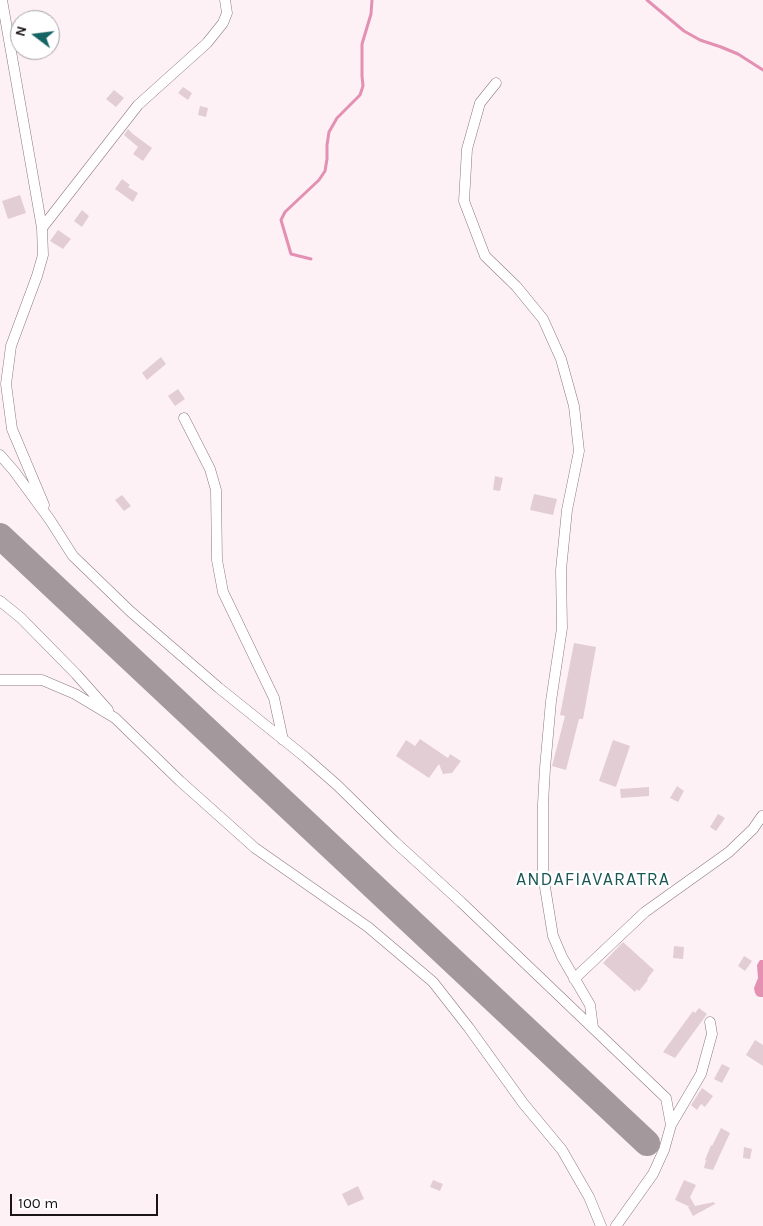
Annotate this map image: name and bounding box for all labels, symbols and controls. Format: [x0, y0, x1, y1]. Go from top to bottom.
north arrow [10, 10, 60, 60]
text: N [11, 24, 31, 38]
district label: ANDAFIAVARATRA [514, 869, 672, 891]
scale bar [12, 1184, 160, 1216]
text: 100 m [18, 1194, 58, 1212]

